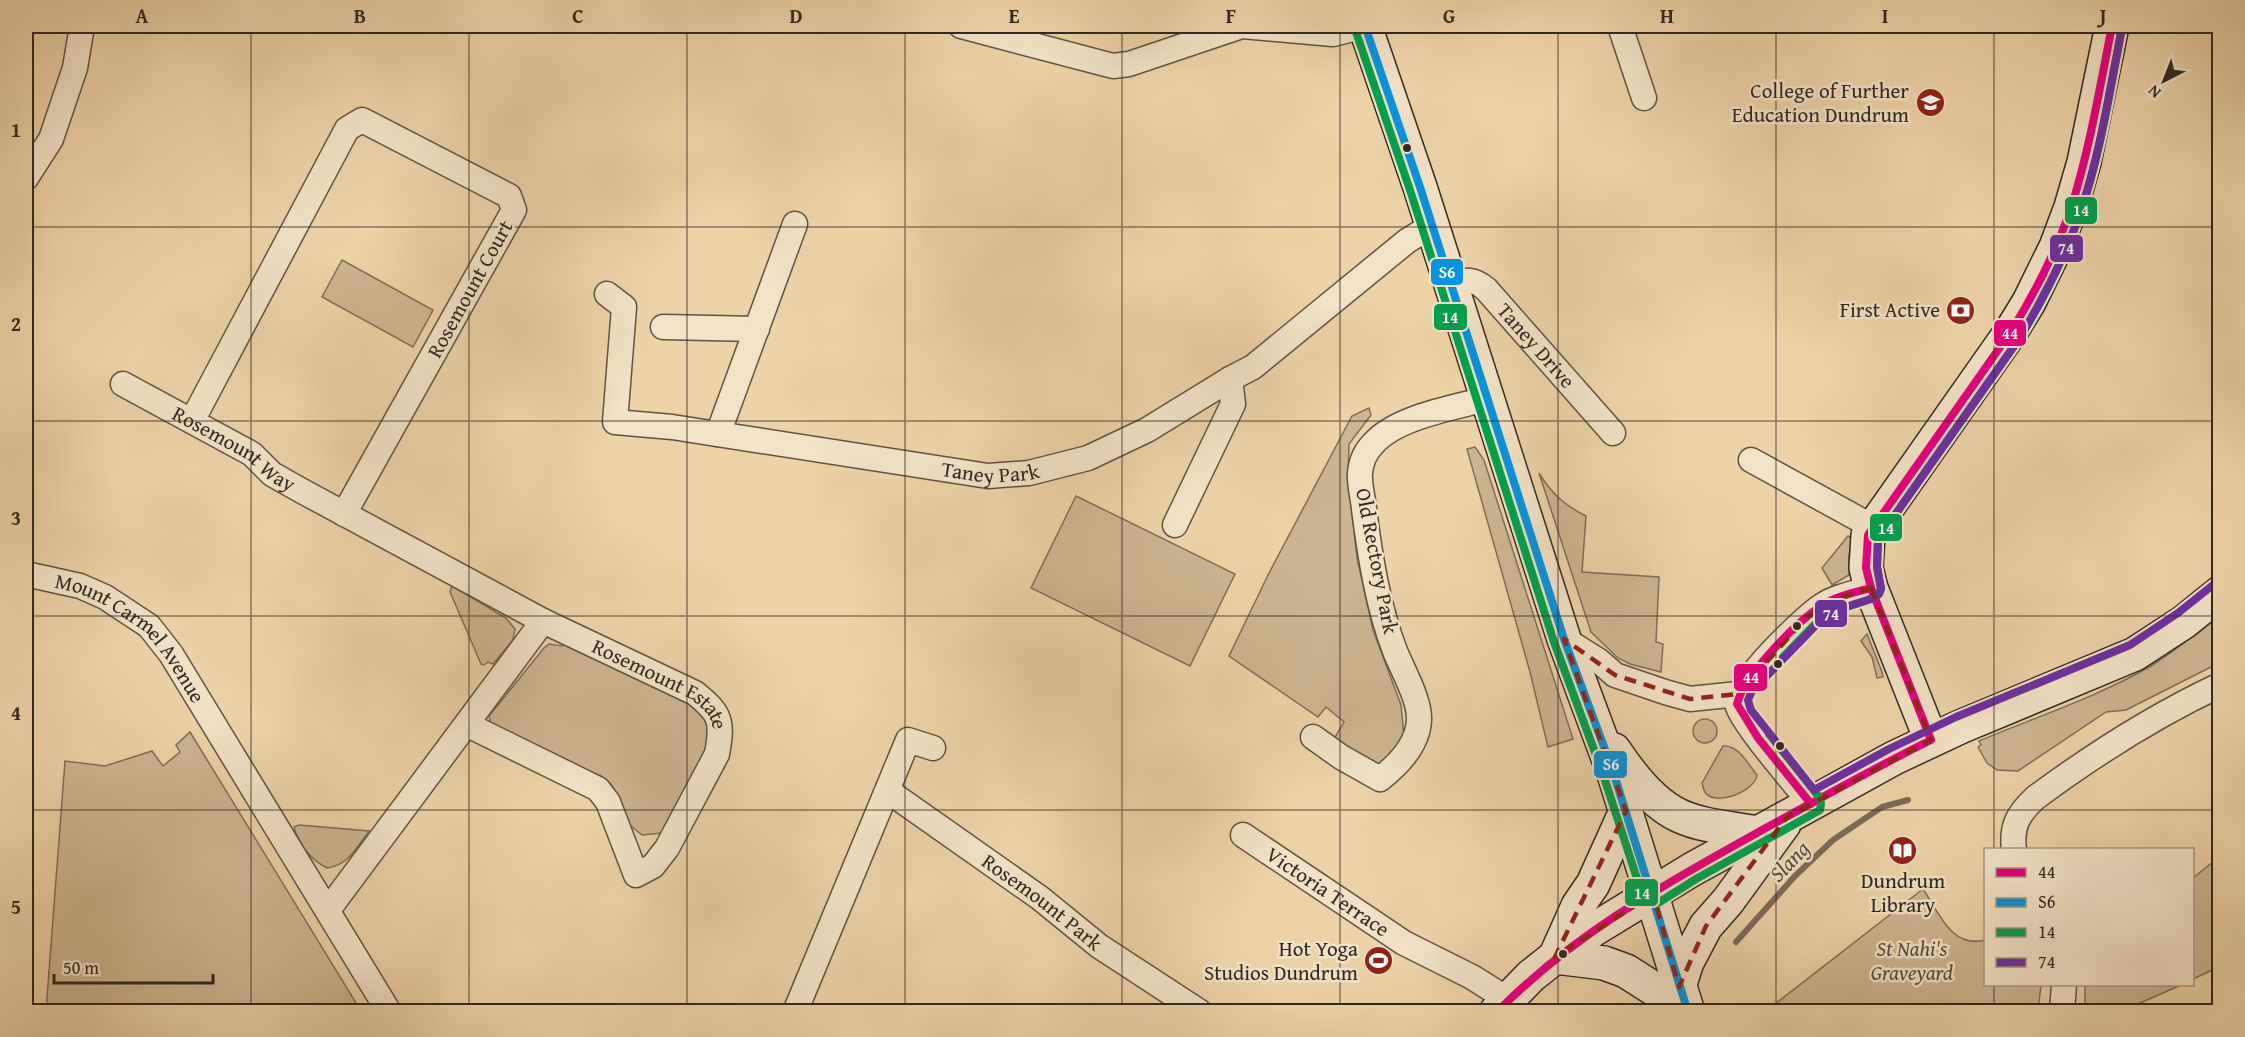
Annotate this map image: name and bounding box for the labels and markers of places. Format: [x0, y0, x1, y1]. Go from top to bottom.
place label: College of Further Education Dundrum [1732, 75, 1909, 130]
school or university icon: College of Further Education Dundrum [1914, 87, 1946, 119]
unlabelled marker [1401, 142, 1413, 154]
place label: First Active [1840, 294, 1940, 325]
bank icon: First Active [1945, 294, 1977, 326]
unlabelled marker [1791, 620, 1803, 632]
unlabelled marker [1772, 658, 1784, 670]
unlabelled marker [1774, 740, 1786, 752]
library icon: Dundrum Library [1887, 834, 1919, 866]
place label: Dundrum Library [1861, 865, 1945, 920]
place label: Hot Yoga Studios Dundrum [1204, 933, 1358, 988]
sports icon: Hot Yoga Studios Dundrum [1363, 945, 1395, 977]
unlabelled marker [1557, 948, 1569, 960]

